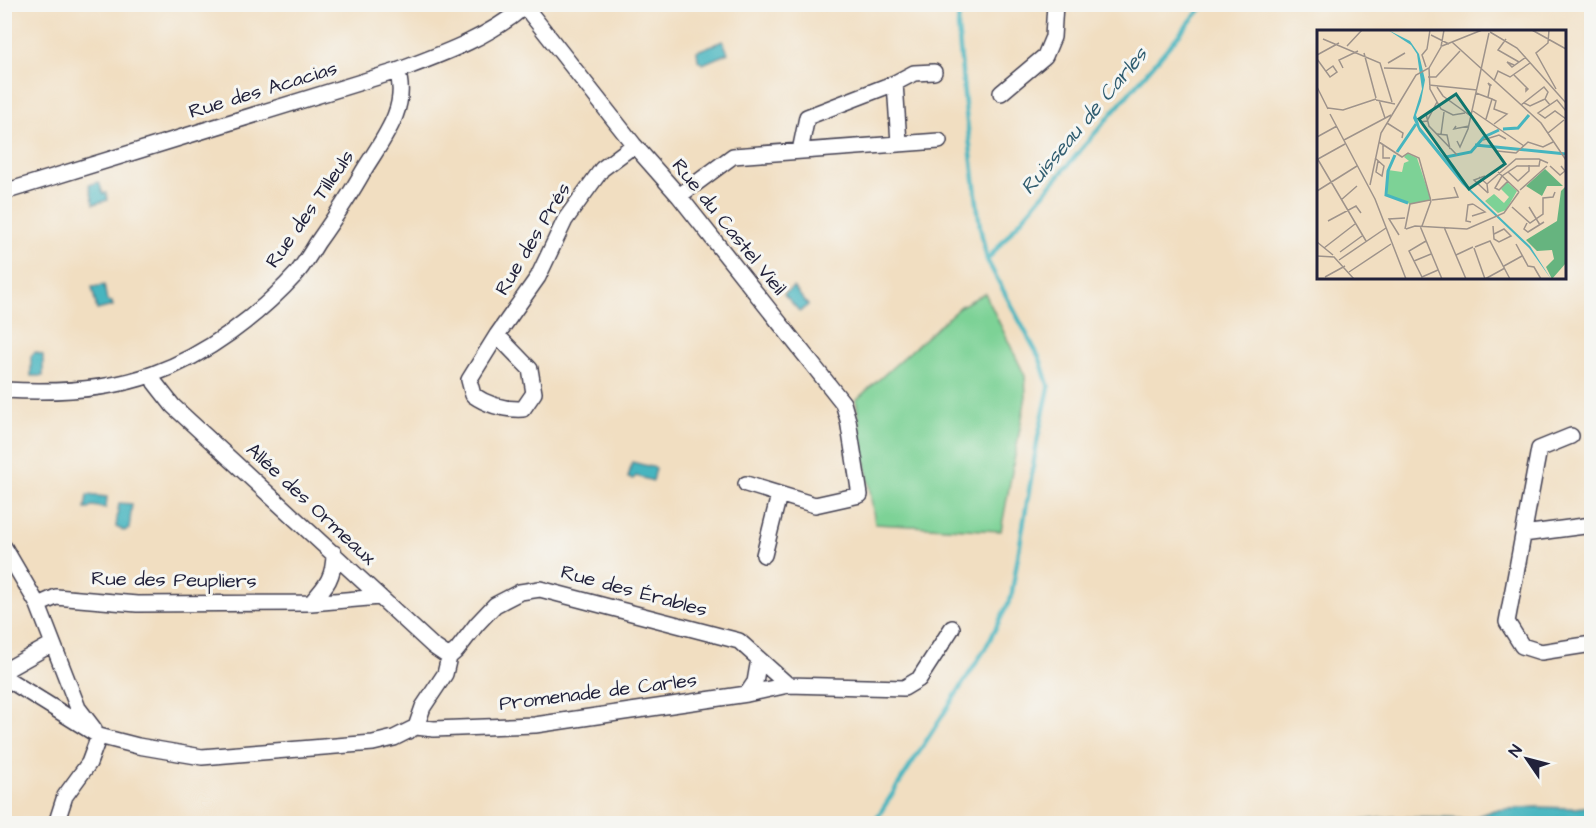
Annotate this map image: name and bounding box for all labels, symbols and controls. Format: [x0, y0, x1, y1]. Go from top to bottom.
inset map [1317, 30, 1566, 279]
water label: Ruisseau de Carles [1014, 40, 1155, 201]
street label: Rue des Acacias [185, 54, 341, 126]
street label: Rue des Tilleuls [259, 144, 361, 274]
street label: Rue du Castel Vieil [665, 153, 793, 301]
street label: Rue des Prés [488, 177, 578, 301]
street label: Allée des Ormeaux [240, 436, 383, 572]
street label: Rue des Érables [558, 558, 710, 624]
street label: Rue des Peupliers [91, 565, 257, 595]
street label: Promenade de Carles [497, 666, 699, 718]
north arrow [1497, 729, 1557, 789]
text: N [1504, 741, 1527, 761]

